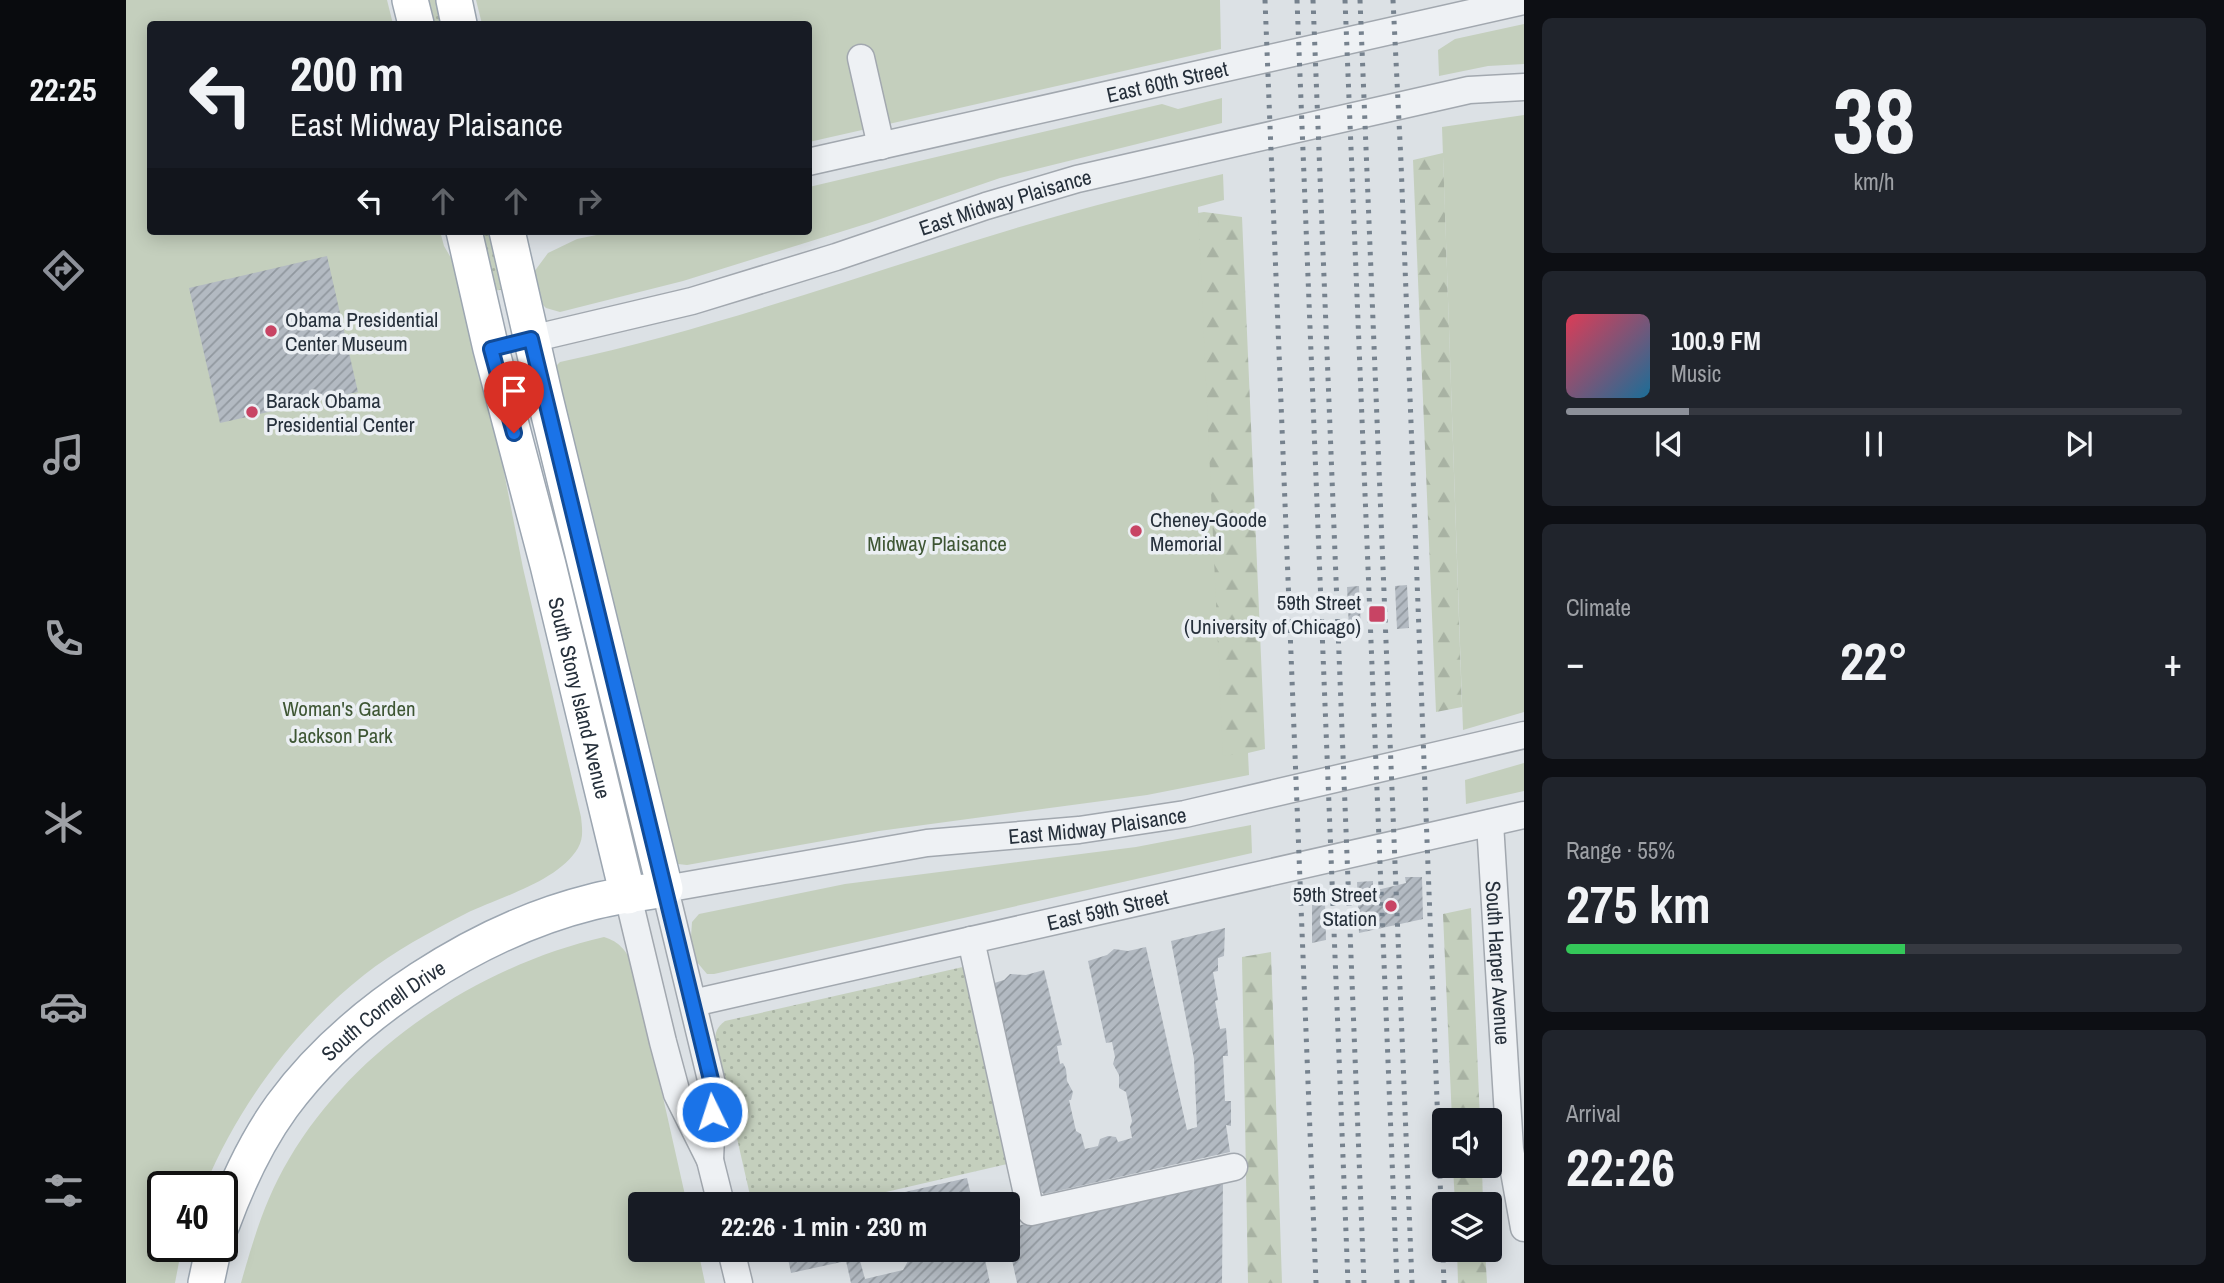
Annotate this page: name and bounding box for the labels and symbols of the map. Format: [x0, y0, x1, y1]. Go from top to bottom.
street label: East 60th Street [1104, 54, 1231, 109]
street label: East Midway Plaisance [915, 162, 1094, 242]
place label: Obama Presidential Center Museum [285, 305, 438, 358]
marker: Obama Presidential Center Museum [263, 323, 279, 339]
pin [484, 361, 544, 433]
place label: Barack Obama Presidential Center [266, 386, 415, 439]
marker: Barack Obama Presidential Center [244, 404, 260, 420]
place label: Cheney-Goode Memorial [1150, 505, 1267, 558]
marker: Cheney-Goode Memorial [1128, 523, 1144, 539]
park label: Midway Plaisance [867, 529, 1007, 558]
place label: 59th Street (University of Chicago) [1184, 588, 1361, 641]
street label: South Stony Island Avenue [542, 594, 618, 802]
marker: 59th Street (University of Chicago) [1367, 604, 1387, 624]
park label: Woman's Garden [282, 694, 416, 723]
park label: Jackson Park [289, 721, 393, 750]
street label: East Midway Plaisance [1007, 800, 1188, 850]
place label: 59th Street Station [1293, 880, 1377, 933]
street label: South Harper Avenue [1479, 880, 1518, 1046]
street label: East 59th Street [1044, 881, 1171, 937]
marker: 59th Street Station [1383, 898, 1399, 914]
street label: South Cornell Drive [314, 953, 451, 1067]
position arrow [675, 1075, 749, 1149]
speed limit sign: 40 [147, 1171, 238, 1262]

